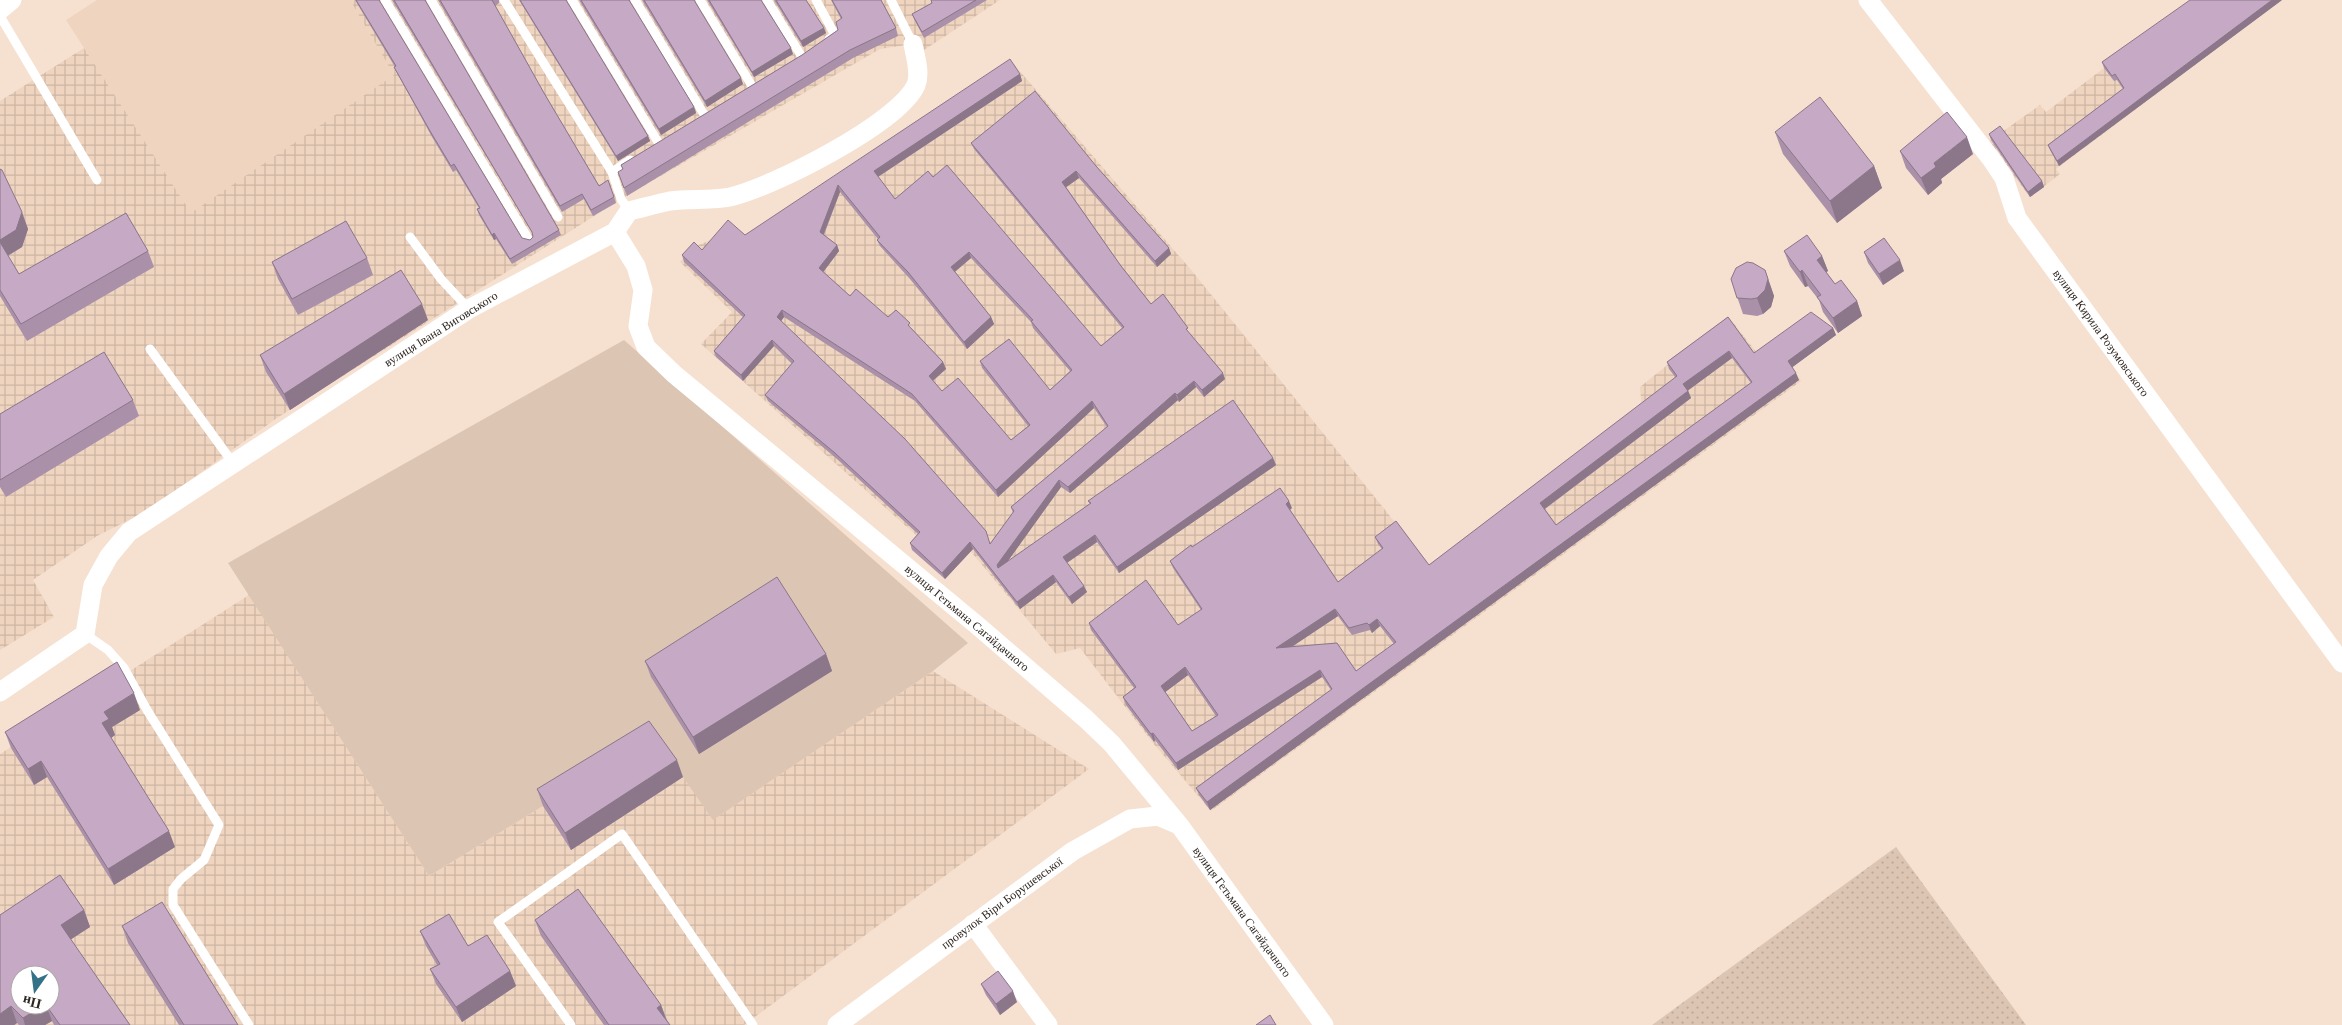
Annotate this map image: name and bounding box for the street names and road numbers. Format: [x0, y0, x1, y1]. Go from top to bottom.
street label: вулиця Кирила Розумовського [2050, 267, 2152, 399]
street label: вулиця Івана Виговського [382, 288, 500, 370]
street label: вулиця Гетьмана Сагайдачного [902, 562, 1032, 674]
street label: вулиця Гетьмана Сагайдачного [1190, 844, 1294, 980]
street label: провулок Віри Борушевської [938, 854, 1066, 952]

